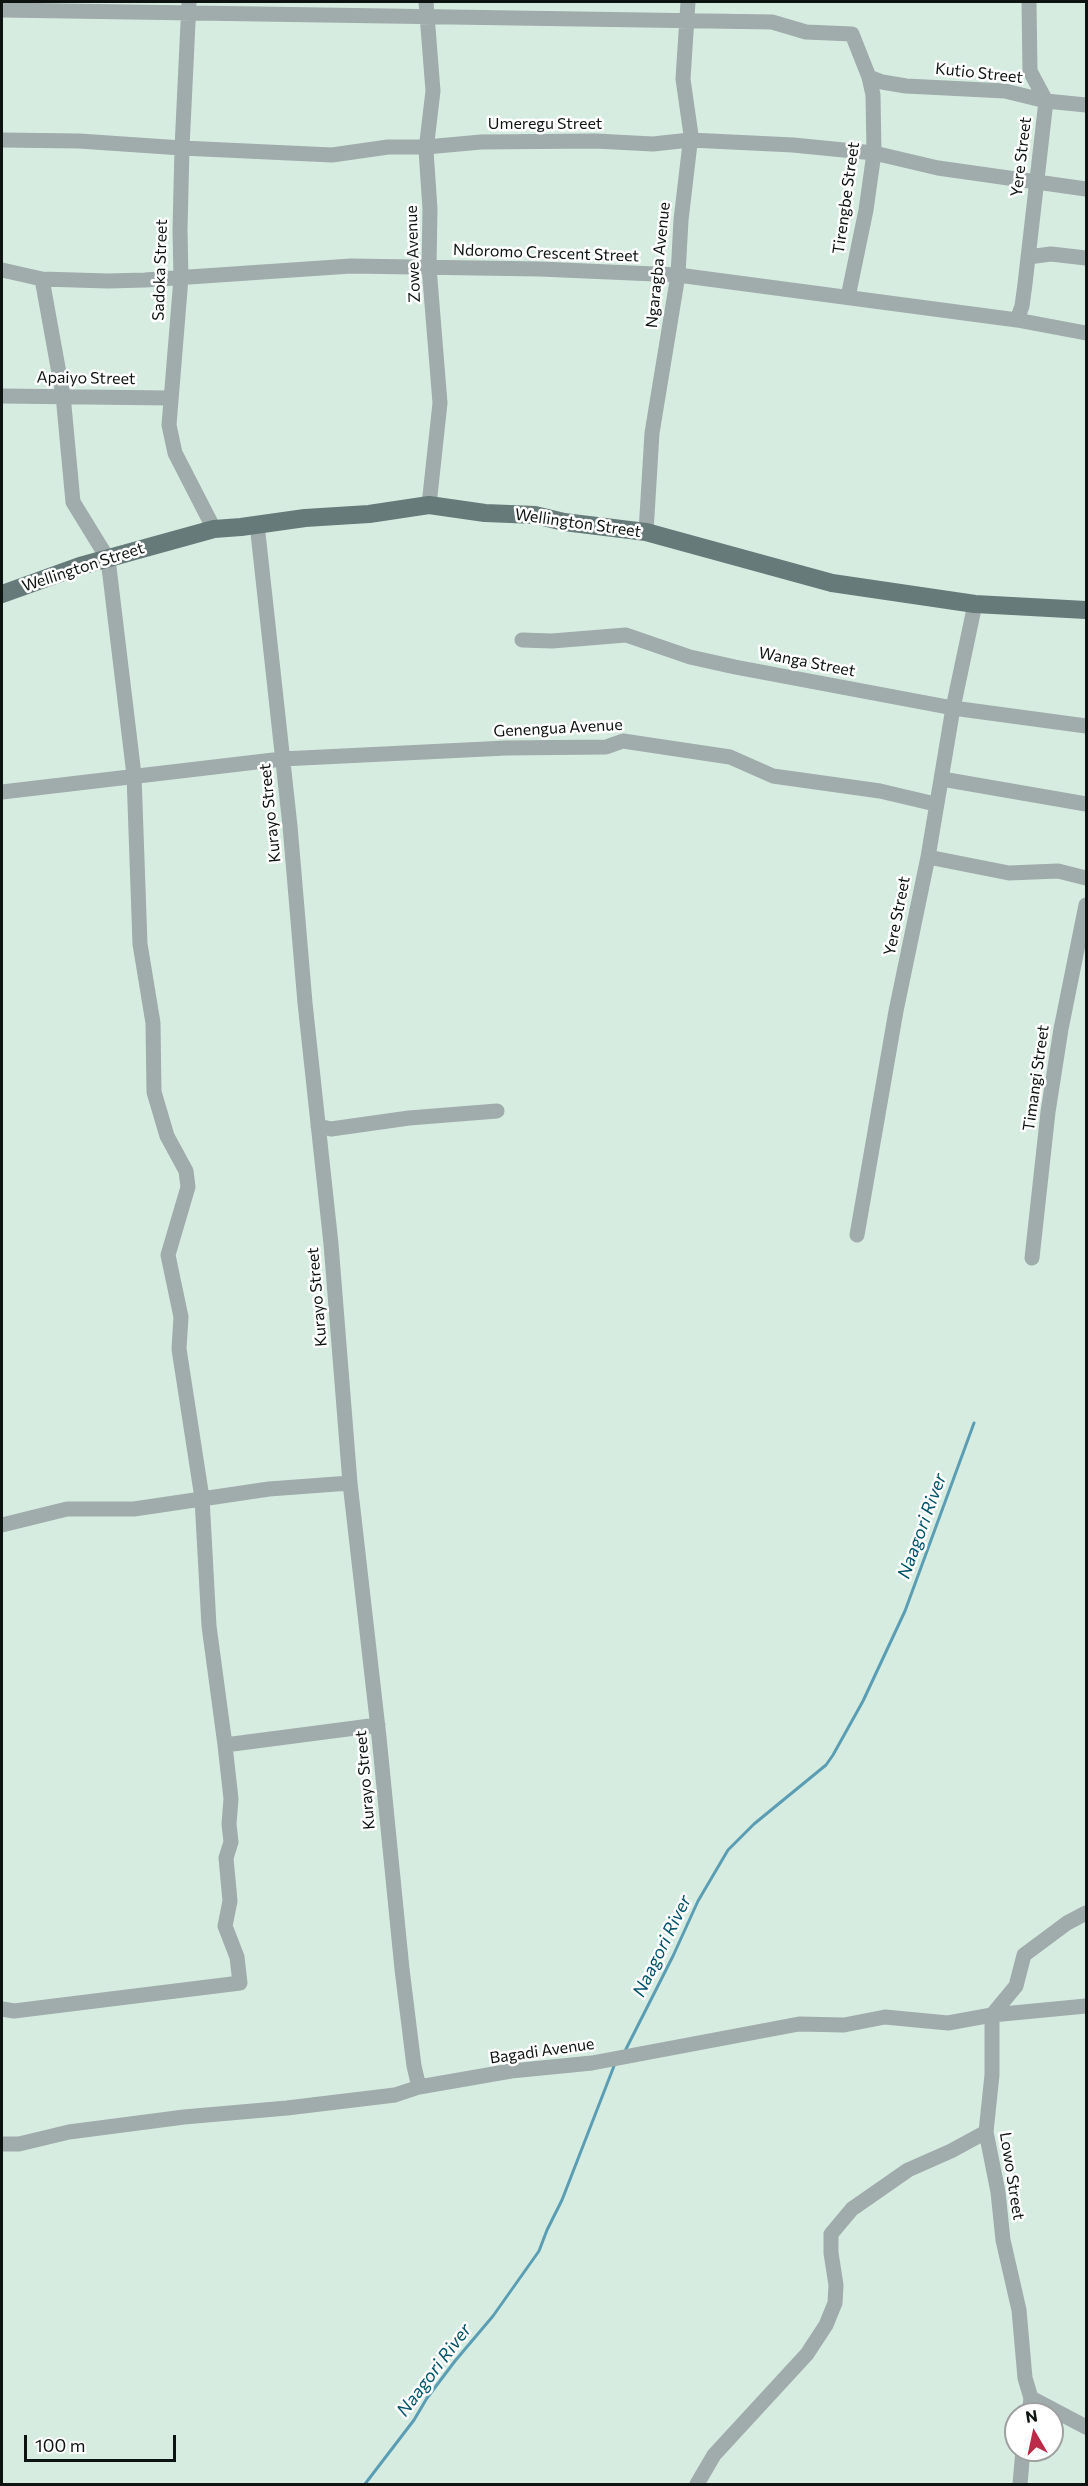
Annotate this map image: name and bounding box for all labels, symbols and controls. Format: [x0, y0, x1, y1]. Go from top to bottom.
street label: Kutio Street [934, 59, 1024, 87]
street label: Umeregu Street [488, 114, 602, 134]
street label: Yere Street [1007, 116, 1035, 198]
street label: Tirengbe Street [829, 141, 863, 255]
street label: Ngaragba Avenue [642, 201, 674, 329]
street label: Zowe Avenue [402, 205, 424, 303]
street label: Sadoka Street [149, 219, 171, 321]
street label: Ndoromo Crescent Street [453, 240, 639, 266]
street label: Apaiyo Street [36, 368, 136, 388]
street label: Wellington Street [514, 505, 642, 541]
street label: Wellington Street [20, 538, 146, 596]
street label: Wanga Street [757, 643, 857, 681]
street label: Genengua Avenue [493, 715, 623, 741]
street label: Kurayo Street [255, 762, 285, 864]
street label: Yere Street [880, 875, 914, 957]
street label: Timangi Street [1019, 1024, 1053, 1132]
street label: Kurayo Street [303, 1246, 331, 1348]
water label: Naagori River [893, 1470, 951, 1582]
street label: Kurayo Street [351, 1729, 379, 1831]
water label: Naagori River [628, 1892, 696, 2000]
street label: Bagadi Avenue [488, 2034, 596, 2068]
street label: Lowo Street [996, 2131, 1028, 2221]
water label: Naagori River [392, 2319, 476, 2421]
north arrow [1004, 2402, 1064, 2462]
text: N [1024, 2405, 1039, 2426]
scale bar [27, 2423, 178, 2461]
text: 100 m [35, 2434, 85, 2456]

